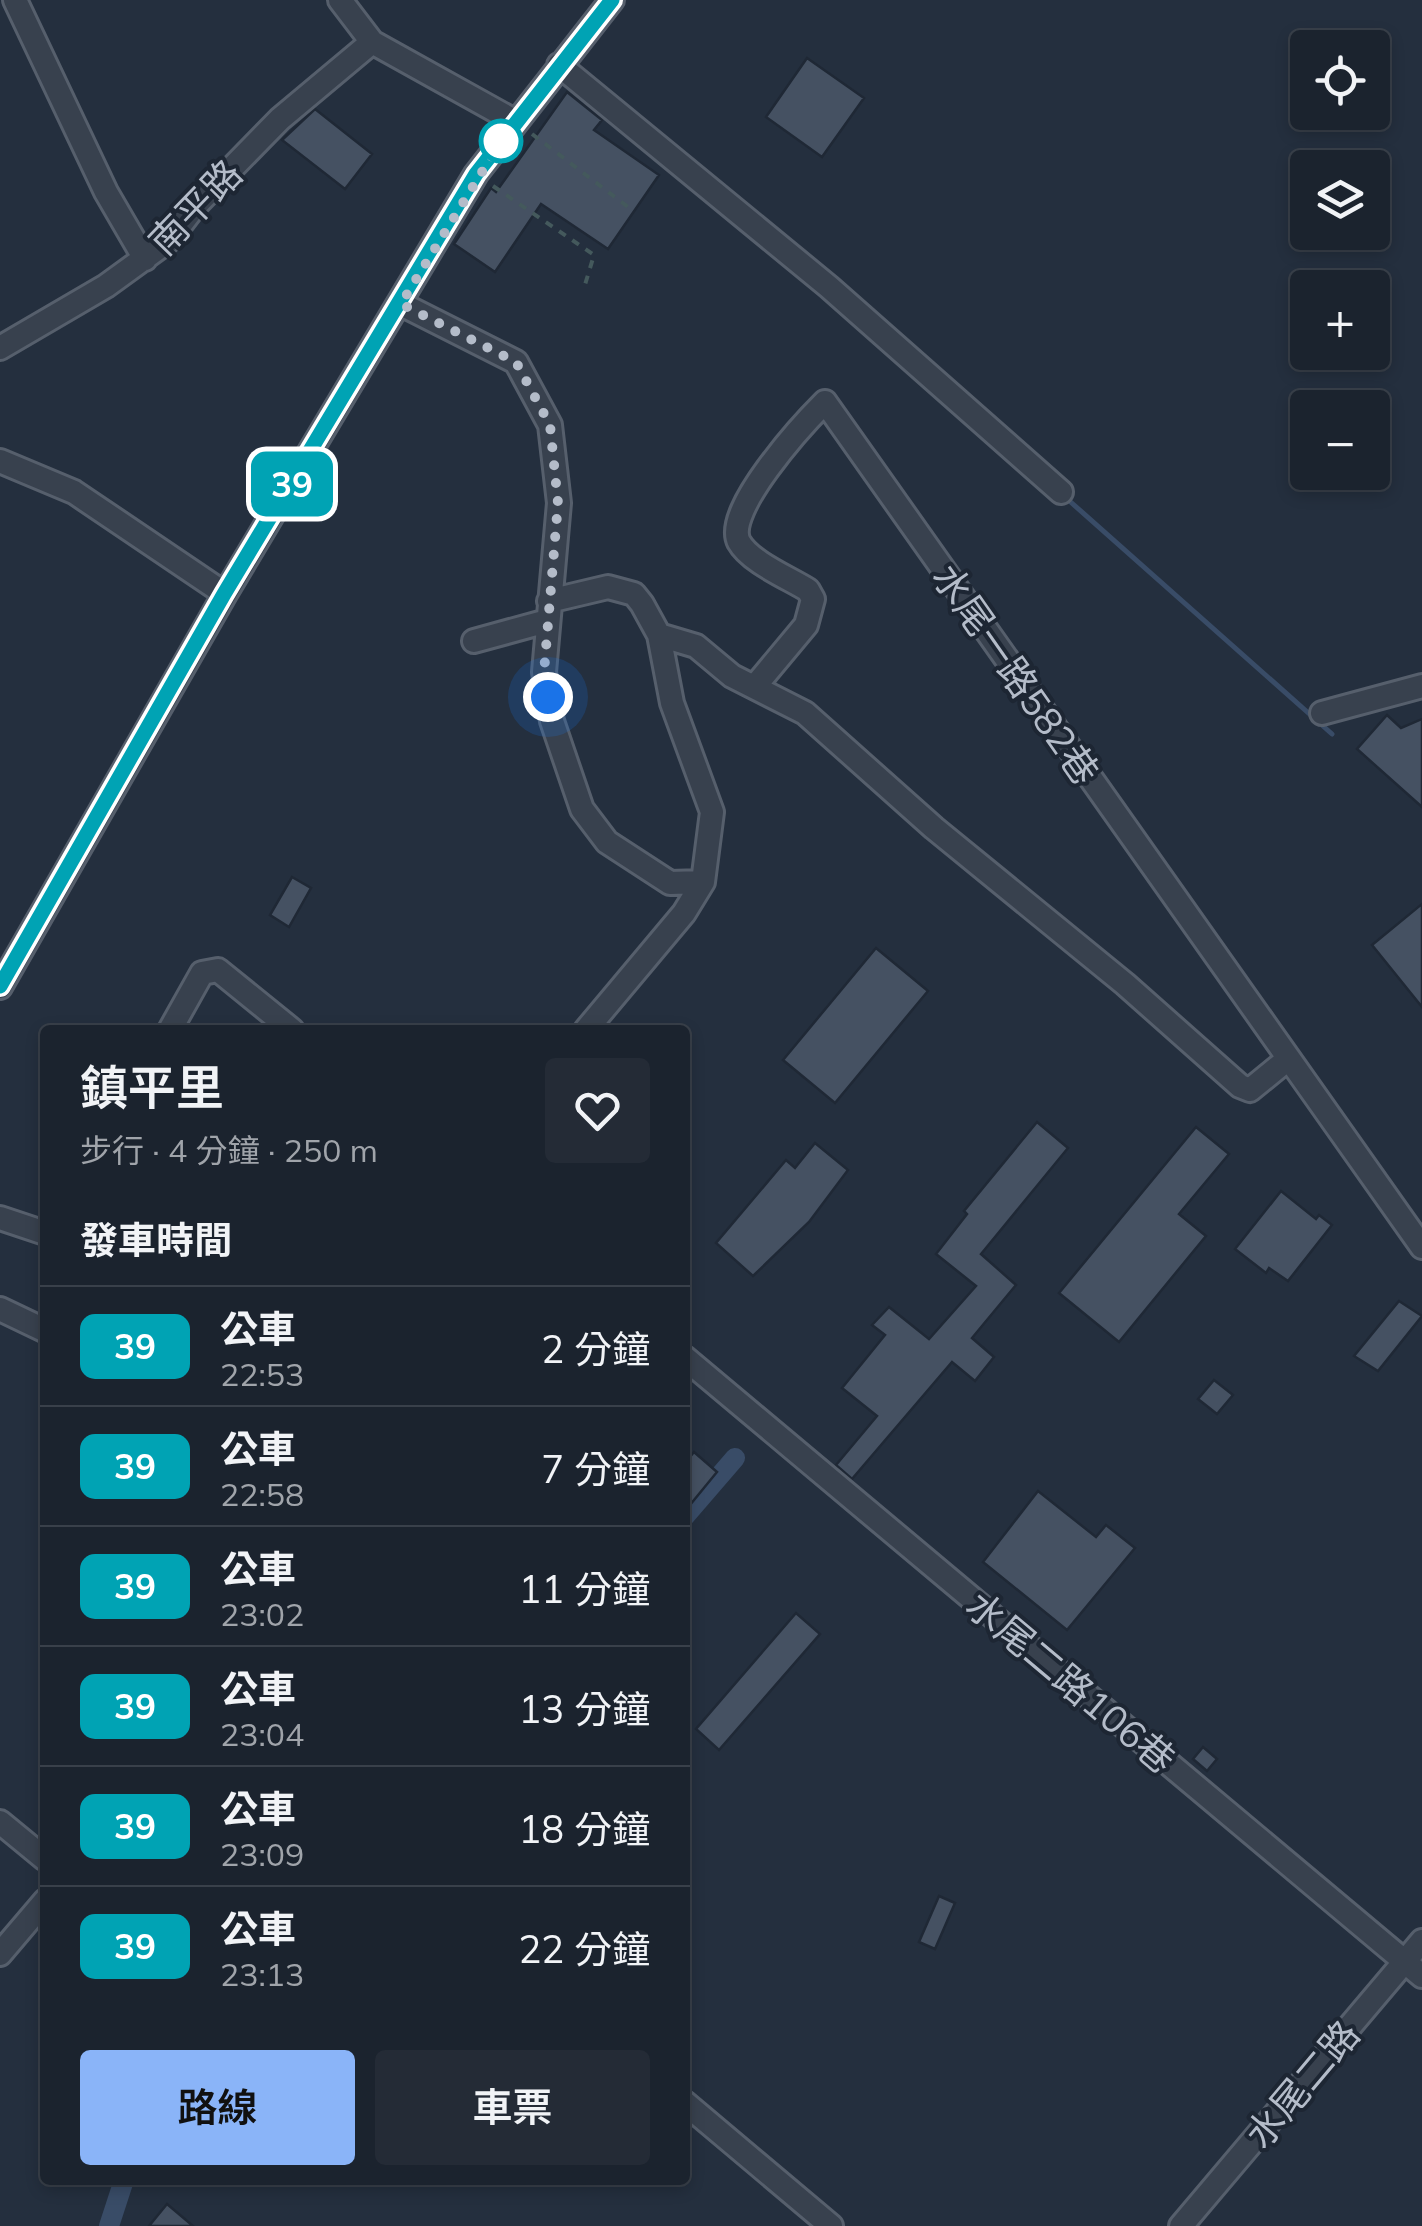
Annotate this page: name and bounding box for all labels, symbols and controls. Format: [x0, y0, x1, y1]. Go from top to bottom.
map controls [1290, 30, 1390, 490]
button: locate [1290, 30, 1390, 130]
unlabelled marker [480, 120, 522, 162]
street label: 南平路 [138, 149, 252, 265]
button: layers [1290, 150, 1390, 250]
button: + [1290, 270, 1390, 370]
button: − [1290, 390, 1390, 490]
line badge: 39 [247, 452, 337, 516]
text: 39 [271, 462, 313, 506]
street label: 水尾一路582巷 [922, 554, 1110, 794]
your location [523, 672, 573, 722]
text: 鎮平里 [80, 1057, 224, 1117]
button: heart [545, 1058, 650, 1163]
text: 步行 · 4 分鐘 · 250 m [80, 1130, 378, 1170]
text: 發車時間 [80, 1216, 232, 1264]
text: 公車 [220, 1305, 296, 1353]
text: 39 [114, 1324, 156, 1368]
text: 2 分鐘 [541, 1325, 650, 1373]
text: 22:53 [220, 1354, 304, 1394]
text: 公車 [220, 1425, 296, 1473]
text: 39 [114, 1444, 156, 1488]
text: 7 分鐘 [541, 1445, 650, 1493]
text: 22:58 [220, 1474, 304, 1514]
text: 公車 [220, 1545, 296, 1593]
text: 39 [114, 1564, 156, 1608]
text: 11 分鐘 [518, 1565, 650, 1613]
street label: 水尾二路106巷 [957, 1581, 1185, 1783]
text: 23:02 [220, 1594, 304, 1634]
text: 公車 [220, 1665, 296, 1713]
text: 39 [114, 1684, 156, 1728]
text: 13 分鐘 [518, 1685, 650, 1733]
text: 23:04 [220, 1714, 304, 1754]
text: 公車 [220, 1785, 296, 1833]
text: 39 [114, 1804, 156, 1848]
text: 18 分鐘 [518, 1805, 650, 1853]
text: 23:09 [220, 1834, 304, 1874]
text: 公車 [220, 1905, 296, 1953]
text: 39 [114, 1924, 156, 1968]
text: 22 分鐘 [518, 1925, 650, 1973]
text: 23:13 [220, 1954, 304, 1994]
street label: 水尾二路 [1235, 2010, 1369, 2158]
button: 路線 [80, 2050, 355, 2165]
button: 車票 [375, 2050, 650, 2165]

